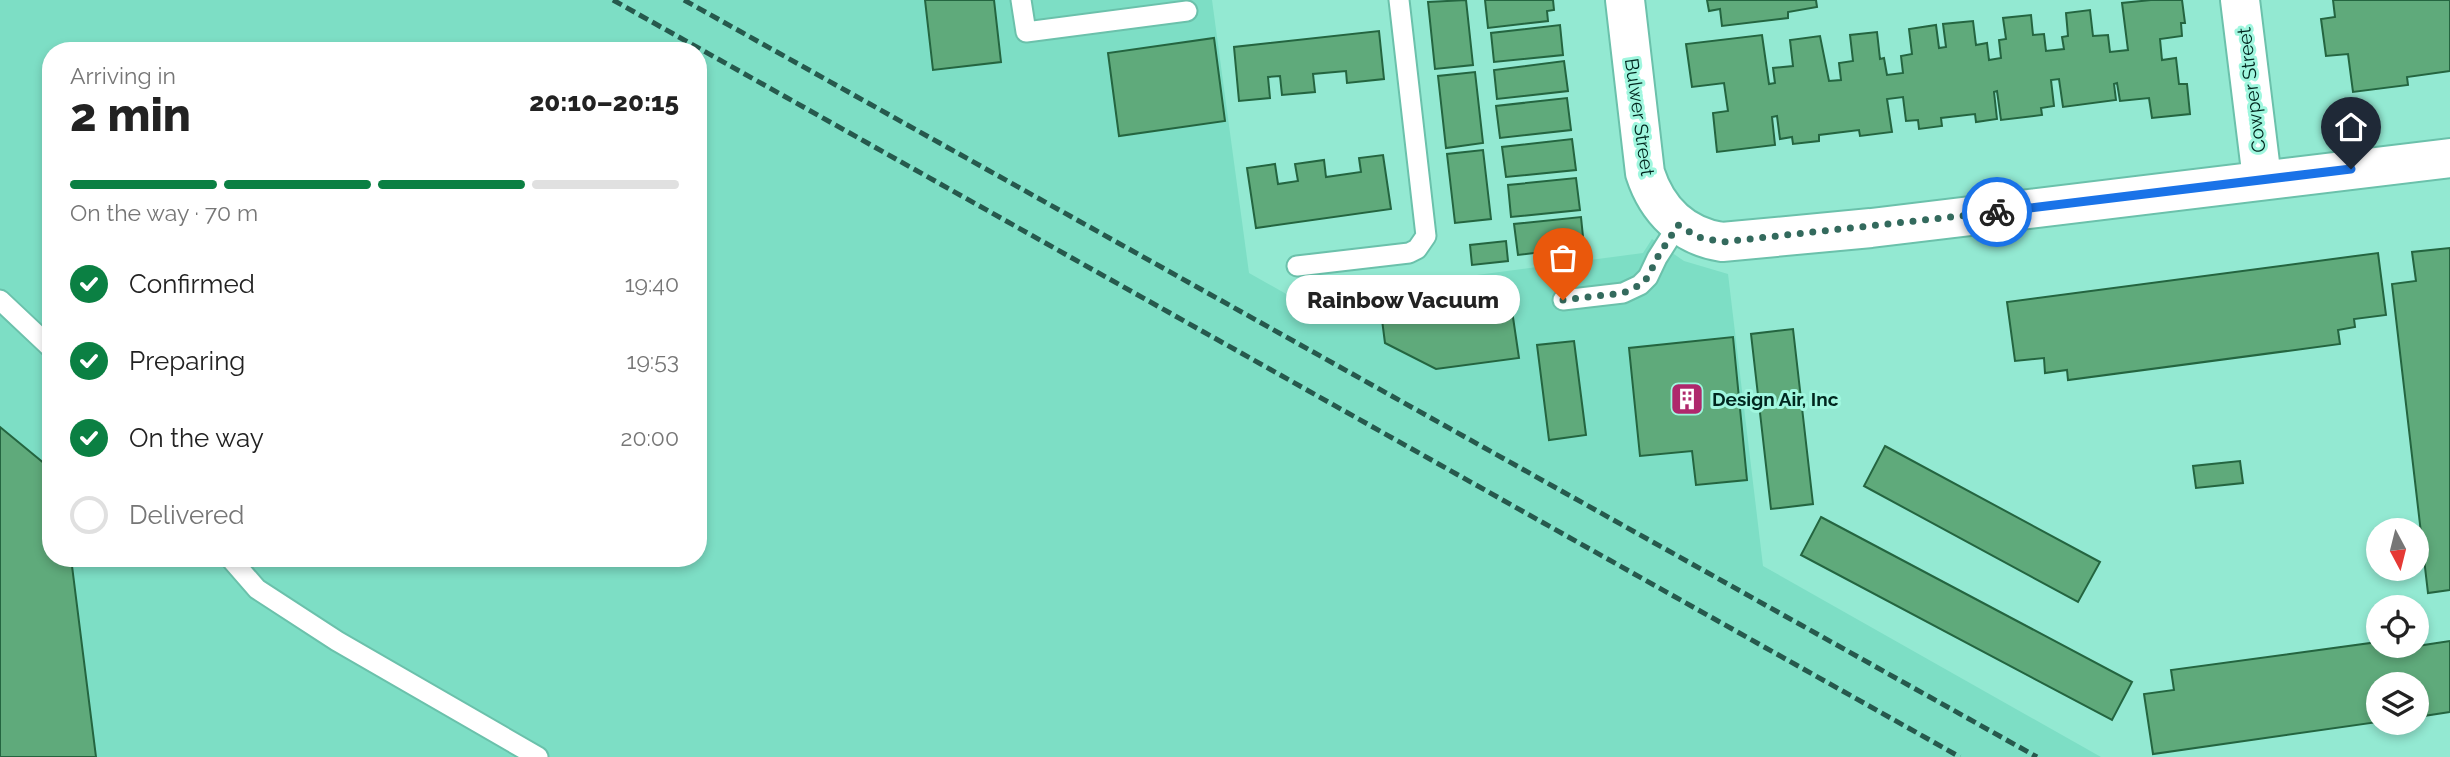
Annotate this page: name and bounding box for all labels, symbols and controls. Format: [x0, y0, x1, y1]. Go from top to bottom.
street label: Cowper Street [2232, 25, 2270, 154]
street label: Bulwer Street [1621, 57, 1659, 178]
text: Arriving in [70, 62, 176, 89]
text: 20:10–20:15 [529, 87, 679, 117]
text: 2 min [70, 88, 191, 142]
pin [2321, 97, 2381, 169]
icon: home [2332, 108, 2370, 146]
courier [1962, 177, 2032, 247]
icon: bike [1978, 193, 2016, 231]
text: On the way · 70 m [70, 199, 258, 226]
pin [1533, 228, 1593, 300]
icon: bag [1544, 239, 1582, 277]
icon: check [70, 265, 108, 303]
text: Confirmed [129, 269, 255, 299]
text: 19:40 [625, 270, 679, 297]
callout: Rainbow Vacuum [1286, 276, 1521, 324]
text: Rainbow Vacuum [1307, 286, 1499, 313]
icon: check [70, 342, 108, 380]
text: Preparing [129, 346, 245, 376]
text: 19:53 [627, 347, 679, 374]
building icon: Design Air, Inc [1668, 380, 1706, 418]
place label: Design Air, Inc [1712, 388, 1839, 410]
icon: check [70, 419, 108, 457]
text: On the way [129, 423, 264, 453]
text: 20:00 [620, 424, 679, 451]
text: Delivered [129, 500, 244, 530]
north arrow [2366, 518, 2429, 581]
map controls [2366, 518, 2429, 735]
button: locate [2366, 595, 2429, 658]
button: layers [2366, 672, 2429, 735]

